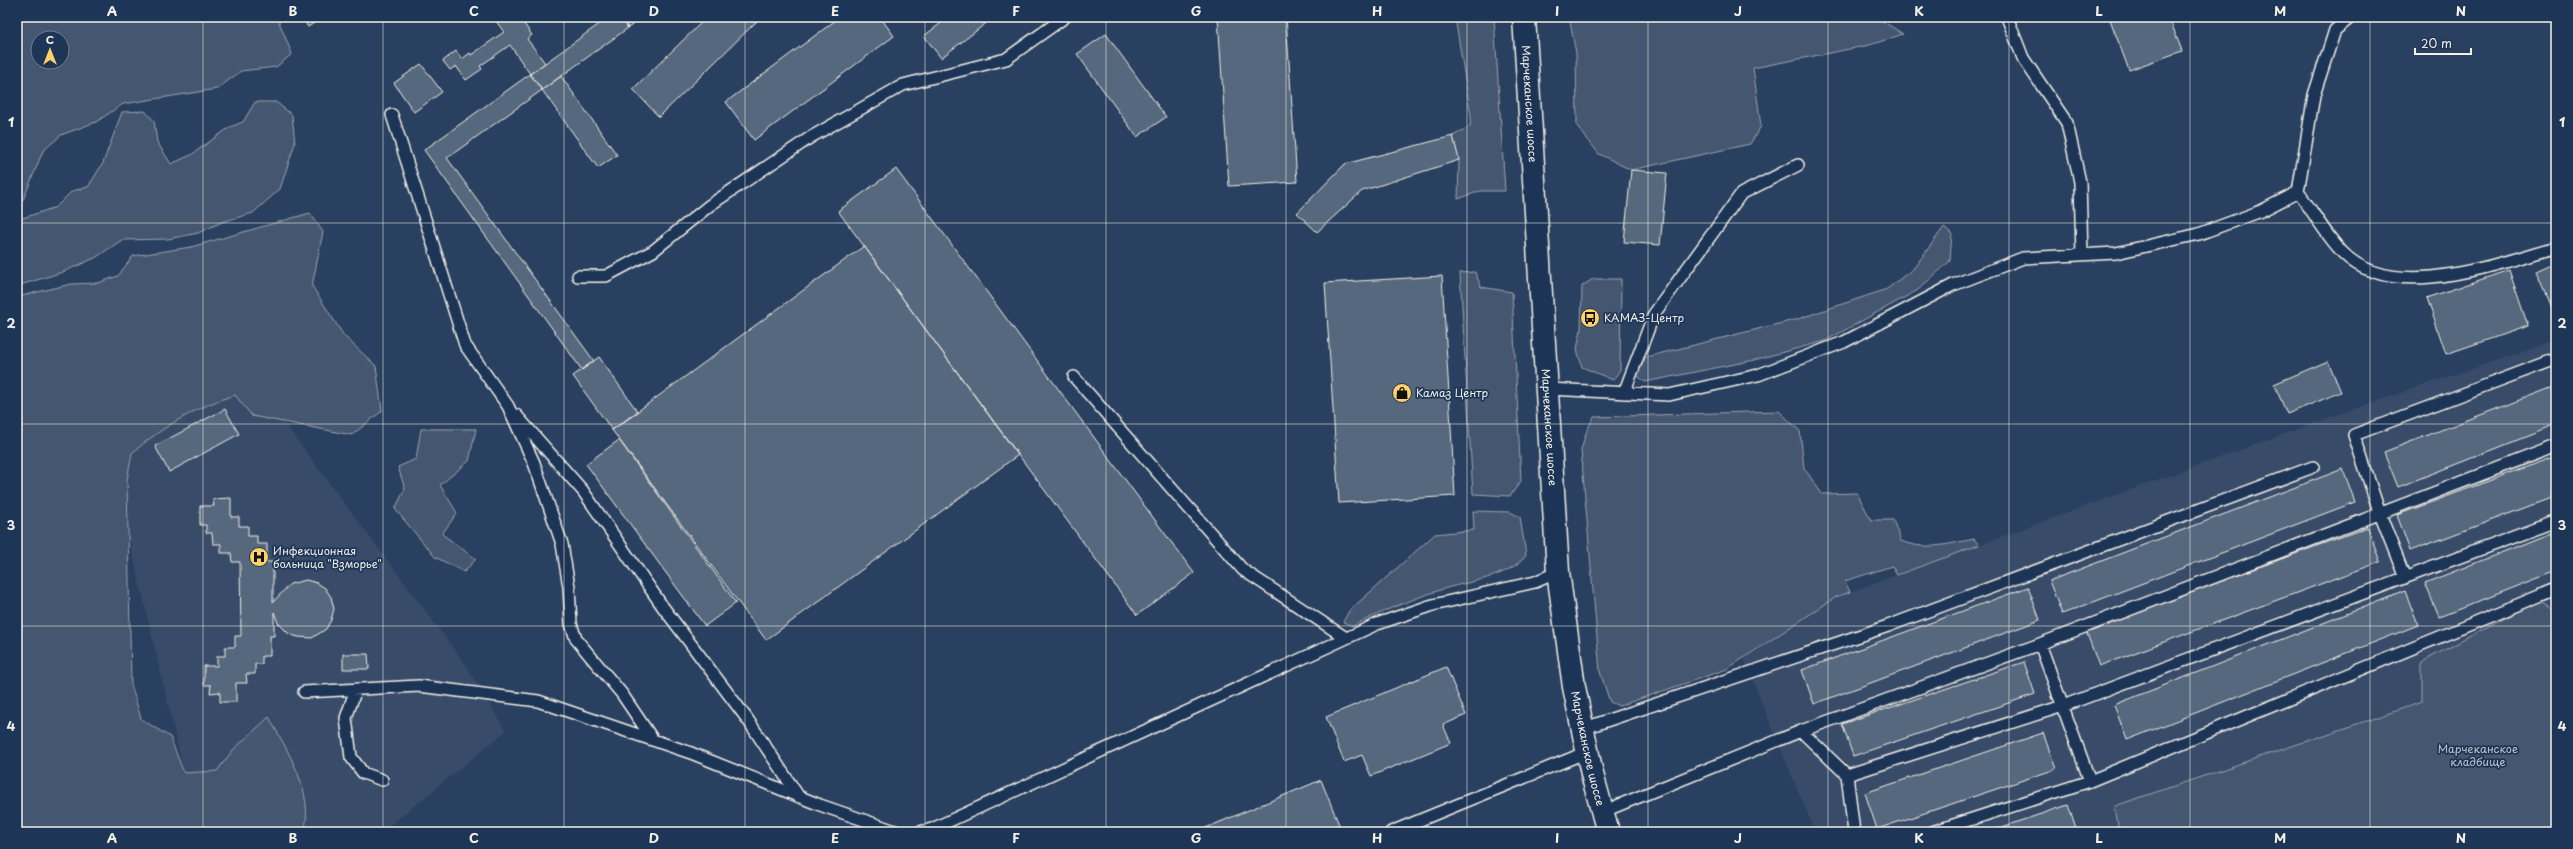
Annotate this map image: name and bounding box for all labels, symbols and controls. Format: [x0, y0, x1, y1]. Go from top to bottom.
text: A [107, 1, 117, 20]
text: B [289, 1, 298, 20]
text: C [469, 1, 479, 20]
text: D [649, 1, 659, 20]
text: E [831, 1, 839, 20]
text: F [1012, 1, 1020, 20]
text: G [1191, 1, 1201, 20]
text: H [1372, 1, 1382, 20]
text: I [1555, 1, 1559, 20]
text: J [1734, 1, 1742, 20]
text: K [1914, 1, 1924, 20]
text: L [2095, 1, 2103, 20]
text: M [2274, 1, 2286, 20]
text: N [2456, 1, 2466, 20]
north arrow [30, 30, 70, 70]
scale bar [2415, 30, 2471, 56]
text: С [46, 31, 54, 48]
text: 20 m [2421, 34, 2452, 52]
street label: Марчеканское шоссе [1518, 45, 1542, 163]
text: 1 [8, 112, 14, 131]
text: 1 [2559, 112, 2565, 131]
bus stop icon: КАМАЗ-Центр [1579, 307, 1601, 329]
place label: КАМАЗ-Центр [1604, 309, 1685, 326]
text: 2 [6, 313, 16, 332]
text: 2 [2557, 313, 2567, 332]
street label: Марчеканское шоссе [1538, 368, 1562, 486]
shop icon: Камаз Центр [1391, 382, 1413, 404]
place label: Камаз Центр [1416, 384, 1489, 401]
text: 3 [7, 515, 16, 534]
text: 3 [2558, 515, 2567, 534]
place label: Инфекционная больница "Взморье" [273, 542, 382, 572]
hospital icon: Инфекционная больница "Взморье" [248, 546, 270, 568]
street label: Марчеканское шоссе [1567, 689, 1609, 808]
text: 4 [7, 716, 16, 735]
text: 4 [2558, 716, 2567, 735]
park label: Марчеканское кладбище [2438, 740, 2518, 770]
text: A [107, 828, 117, 847]
text: B [289, 828, 298, 847]
text: C [469, 828, 479, 847]
text: D [649, 828, 659, 847]
text: E [831, 828, 839, 847]
text: F [1012, 828, 1020, 847]
text: G [1191, 828, 1201, 847]
text: H [1372, 828, 1382, 847]
text: I [1555, 828, 1559, 847]
text: J [1734, 828, 1742, 847]
text: K [1914, 828, 1924, 847]
text: L [2095, 828, 2103, 847]
text: M [2274, 828, 2286, 847]
text: N [2456, 828, 2466, 847]

